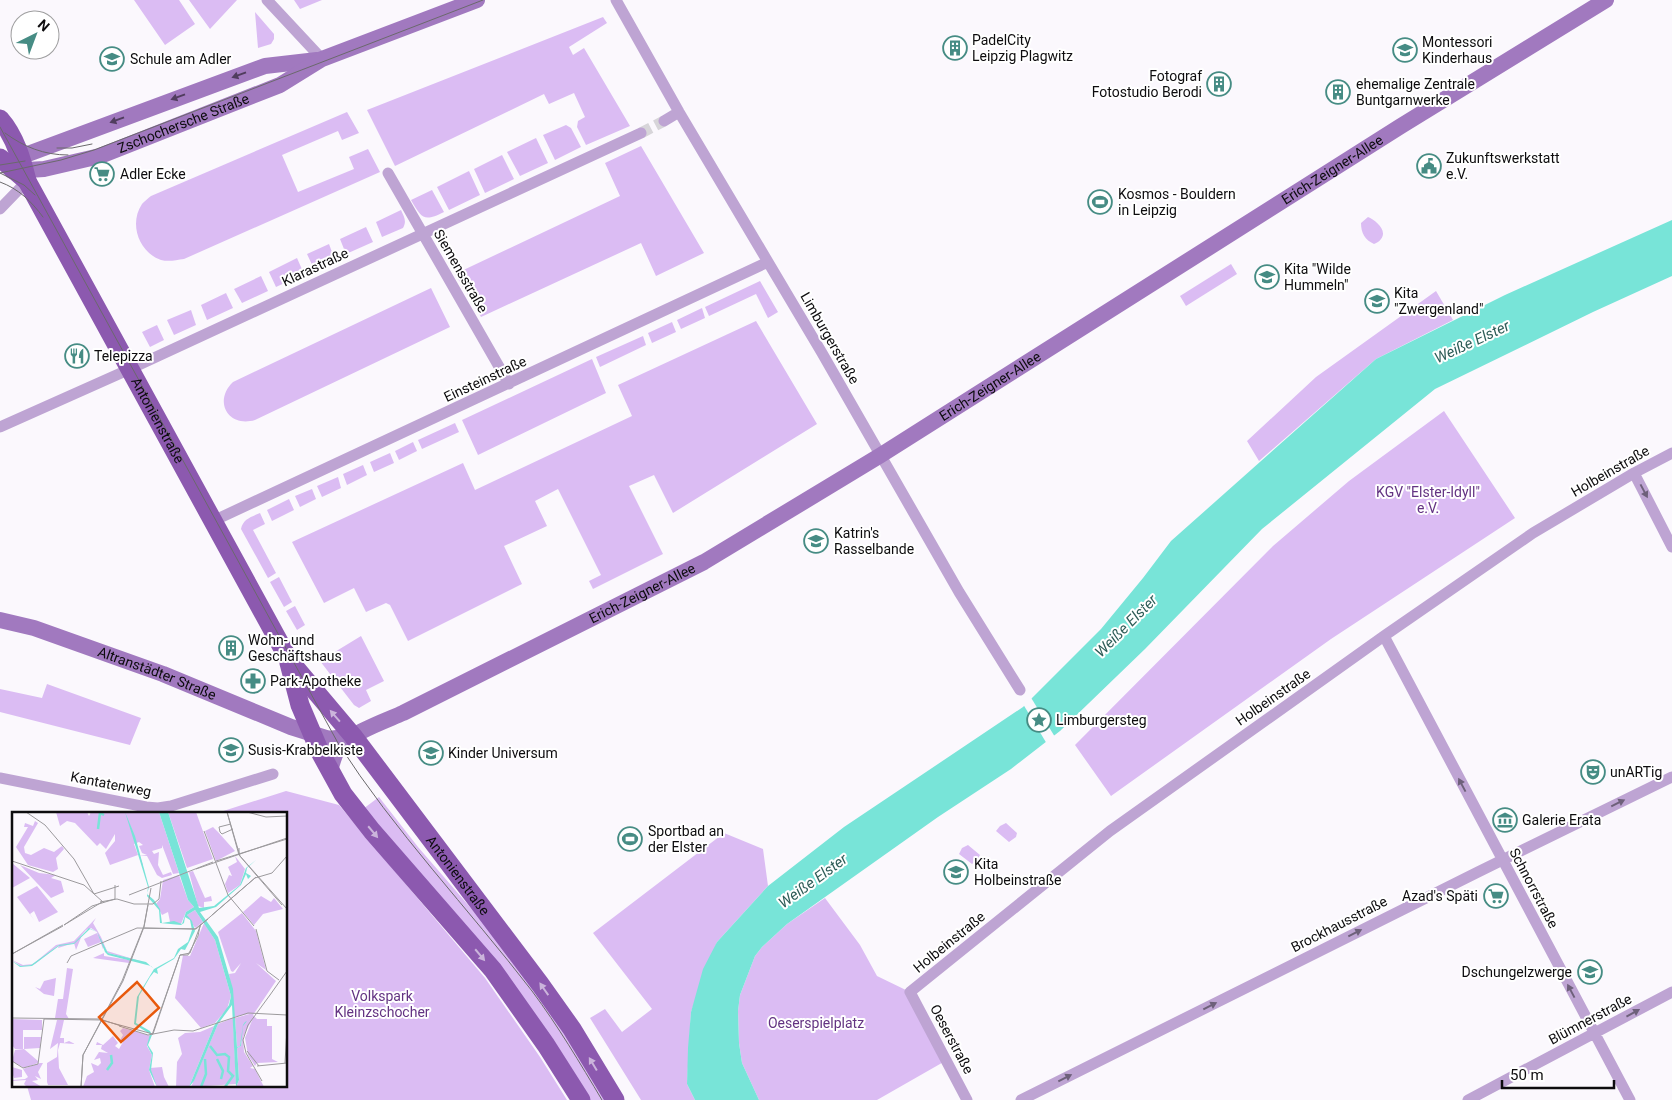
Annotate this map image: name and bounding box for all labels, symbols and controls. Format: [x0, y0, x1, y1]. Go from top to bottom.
north arrow [10, 10, 60, 60]
text: N [35, 16, 53, 35]
place label: PadelCity Leipzig Plagwitz [972, 32, 1073, 64]
place label: Montessori Kinderhaus [1422, 34, 1493, 66]
building icon: PadelCity Leipzig Plagwitz [942, 35, 968, 61]
school or university icon: Montessori Kinderhaus [1392, 37, 1418, 63]
school or university icon: Schule am Adler [99, 46, 125, 72]
place label: Schule am Adler [130, 51, 232, 67]
place label: Fotograf Fotostudio Berodi [1092, 68, 1202, 100]
one-way arrow [231, 71, 246, 79]
building icon: Fotograf Fotostudio Berodi [1206, 71, 1232, 97]
place label: ehemalige Zentrale Buntgarnwerke [1356, 76, 1475, 108]
building icon: ehemalige Zentrale Buntgarnwerke [1325, 79, 1351, 105]
street label: Zschochersche Straße [115, 90, 251, 156]
one-way arrow [171, 94, 186, 101]
one-way arrow [109, 116, 124, 124]
street label: Erich-Zeigner-Allee [1279, 132, 1386, 207]
place label: Zukunftswerkstatt e.V. [1446, 150, 1560, 182]
public building icon: Zukunftswerkstatt e.V. [1416, 153, 1442, 179]
supermarket icon: Adler Ecke [89, 161, 115, 187]
place label: Adler Ecke [120, 166, 186, 182]
place label: Kosmos - Bouldern in Leipzig [1118, 186, 1236, 218]
sports icon: Kosmos - Bouldern in Leipzig [1087, 189, 1113, 215]
street label: Siemensstraße [431, 227, 491, 315]
street label: Klarastraße [279, 245, 351, 289]
place label: Kita "Wilde Hummeln" [1284, 261, 1351, 293]
school or university icon: Kita "Wilde Hummeln" [1254, 264, 1280, 290]
place label: Kita "Zwergenland" [1394, 285, 1483, 317]
school or university icon: Kita "Zwergenland" [1364, 288, 1390, 314]
street label: Limburgerstraße [797, 289, 863, 387]
water label: Weiße Elster [1432, 316, 1513, 367]
restaurant icon: Telepizza [64, 343, 90, 369]
place label: Telepizza [94, 348, 153, 364]
street label: Erich-Zeigner-Allee [936, 348, 1044, 424]
street label: Einsteinstraße [441, 353, 529, 405]
street label: Antonienstraße [128, 375, 188, 466]
street label: Holbeinstraße [1568, 442, 1652, 500]
park label: KGV "Elster-Idyll" e.V. [1376, 484, 1480, 516]
one-way arrow [1640, 484, 1648, 498]
place label: Katrin's Rasselbande [834, 525, 914, 557]
school or university icon: Katrin's Rasselbande [803, 528, 829, 554]
street label: Erich-Zeigner-Allee [586, 560, 698, 626]
water label: Weiße Elster [1091, 590, 1162, 661]
place label: Wohn- und Geschäftshaus [248, 632, 342, 664]
building icon: Wohn- und Geschäftshaus [218, 635, 244, 661]
street label: Altranstädter Straße [96, 643, 219, 703]
street label: Holbeinstraße [1233, 665, 1313, 729]
pharmacy icon: Park-Apotheke [240, 668, 266, 694]
place label: Park-Apotheke [270, 673, 361, 689]
place icon: Limburgersteg [1026, 707, 1052, 733]
one-way arrow [330, 710, 341, 723]
place label: Limburgersteg [1056, 712, 1147, 728]
school or university icon: Susis-Krabbelkiste [218, 737, 244, 763]
school or university icon: Kinder Universum [418, 740, 444, 766]
place label: Susis-Krabbelkiste [248, 742, 363, 758]
place label: Kinder Universum [448, 745, 558, 761]
theatre icon: unARTig [1580, 759, 1606, 785]
place label: unARTig [1610, 764, 1662, 780]
street label: Kantatenweg [69, 768, 153, 800]
one-way arrow [1458, 778, 1466, 793]
one-way arrow [1611, 799, 1625, 807]
museum icon: Galerie Erata [1492, 807, 1518, 833]
inset map [12, 812, 288, 1088]
place label: Galerie Erata [1522, 812, 1601, 828]
place label: Sportbad an der Elster [648, 823, 724, 855]
one-way arrow [368, 826, 379, 839]
sports icon: Sportbad an der Elster [617, 826, 643, 852]
street label: Antonienstraße [423, 832, 493, 918]
street label: Schnorrstraße [1506, 845, 1562, 931]
water label: Weiße Elster [775, 849, 852, 912]
place label: Kita Holbeinstraße [974, 856, 1061, 888]
school or university icon: Kita Holbeinstraße [943, 859, 969, 885]
supermarket icon: Azad's Späti [1483, 883, 1509, 909]
place label: Azad's Späti [1402, 888, 1478, 904]
street label: Brockhausstraße [1288, 893, 1390, 955]
street label: Holbeinstraße [910, 908, 988, 976]
one-way arrow [1348, 929, 1363, 937]
one-way arrow [474, 949, 485, 961]
school or university icon: Dschungelzwerge [1577, 959, 1603, 985]
place label: Dschungelzwerge [1462, 964, 1572, 980]
one-way arrow [539, 982, 549, 996]
one-way arrow [1567, 984, 1575, 999]
park label: Volkspark Kleinzschocher [334, 988, 430, 1020]
street label: Blümnerstraße [1546, 990, 1634, 1048]
one-way arrow [1203, 1001, 1217, 1009]
street label: Oeserstraße [927, 1002, 977, 1076]
one-way arrow [1626, 1009, 1640, 1017]
park label: Oeserspielplatz [768, 1015, 864, 1031]
one-way arrow [589, 1058, 598, 1071]
scale bar [1502, 1058, 1614, 1090]
text: 50 m [1510, 1066, 1544, 1084]
one-way arrow [1058, 1074, 1072, 1082]

